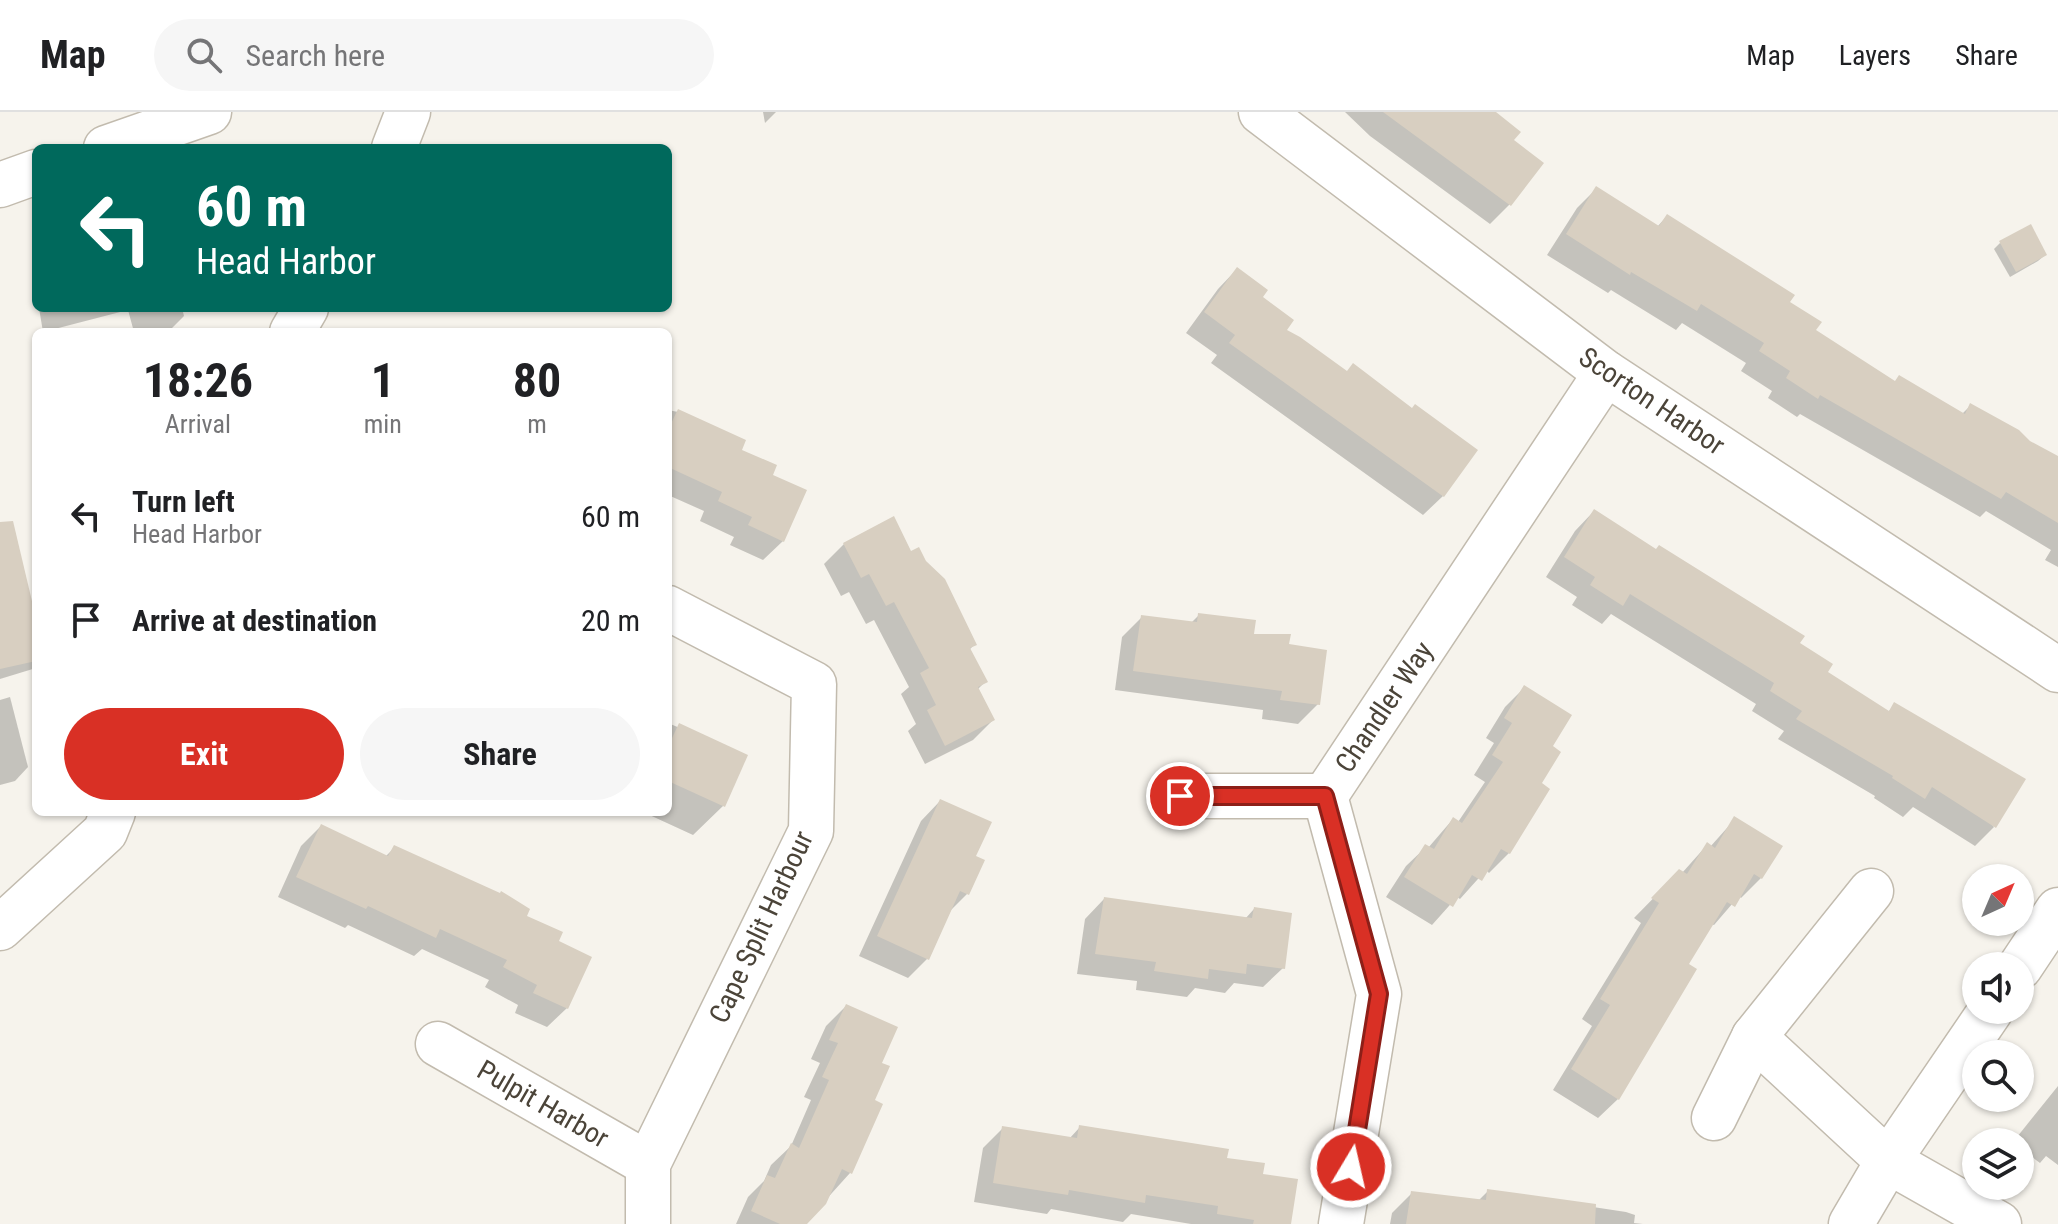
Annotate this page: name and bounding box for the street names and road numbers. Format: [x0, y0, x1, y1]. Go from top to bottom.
street label: Scorton Harbor [1573, 340, 1731, 462]
street label: Chandler Way [1328, 635, 1440, 779]
street label: Cape Split Harbour [702, 826, 820, 1028]
street label: Pulpit Harbor [471, 1053, 615, 1155]

